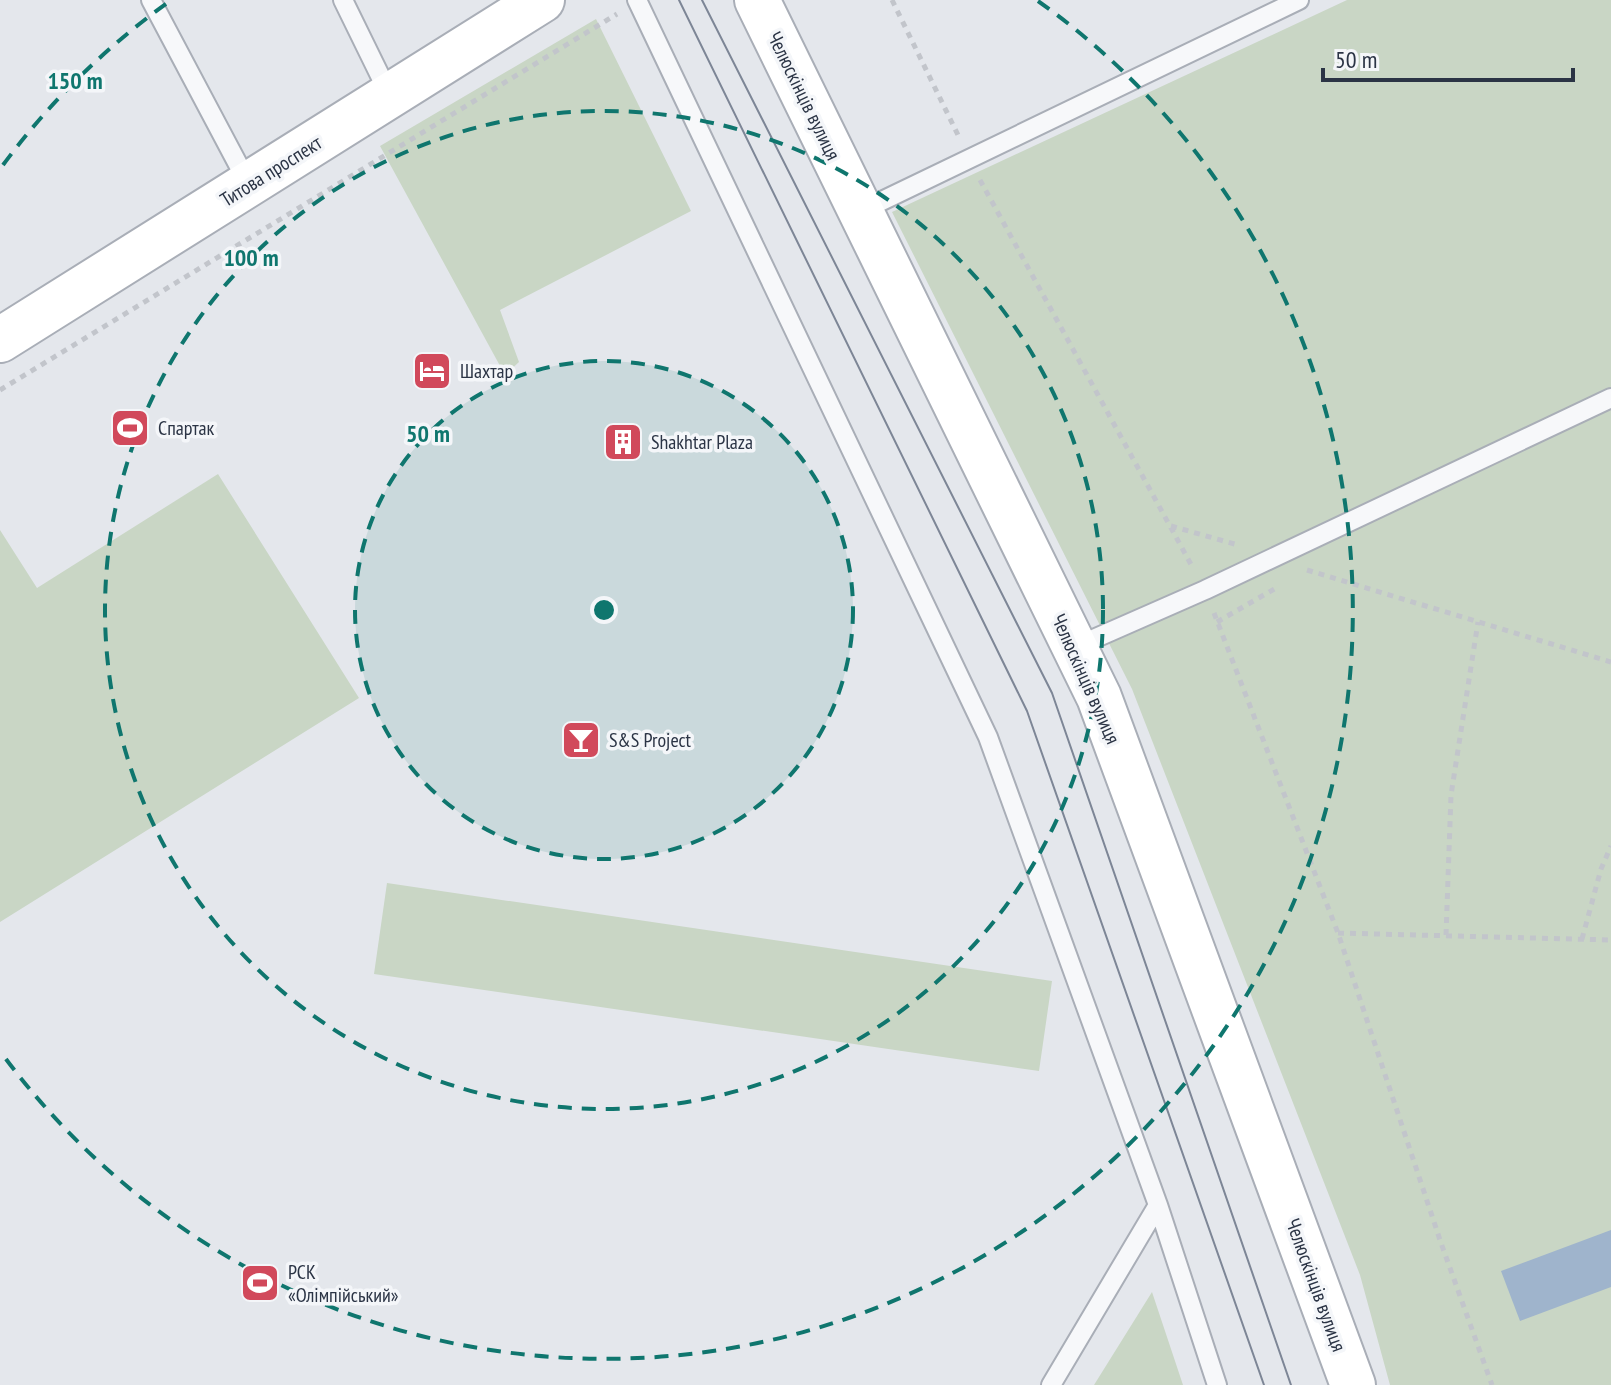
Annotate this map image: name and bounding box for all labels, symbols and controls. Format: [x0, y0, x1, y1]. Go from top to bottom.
street label: Челюскінців вулиця [762, 28, 846, 164]
scale bar [1323, 32, 1573, 82]
text: 50 m [1335, 44, 1377, 75]
text: 150 m [47, 65, 103, 96]
street label: Титова проспект [215, 129, 327, 213]
text: 100 m [223, 242, 279, 273]
hotel icon: Шахтар [411, 350, 453, 392]
place label: Шахтар [460, 358, 513, 384]
sports icon: Спартак [109, 407, 151, 449]
place label: Спартак [158, 415, 215, 441]
text: 50 m [406, 418, 450, 449]
building icon: Shakhtar Plaza [602, 421, 644, 463]
place label: Shakhtar Plaza [651, 429, 753, 455]
centre of rings [590, 596, 618, 624]
street label: Челюскінців вулиця [1046, 610, 1126, 748]
bar icon: S&S Project [560, 719, 602, 761]
place label: S&S Project [609, 727, 692, 753]
street label: Челюскінців вулиця [1280, 1215, 1352, 1355]
place label: РСК «Олімпійський» [288, 1259, 399, 1308]
sports icon: РСК «Олімпійський» [239, 1262, 281, 1304]

